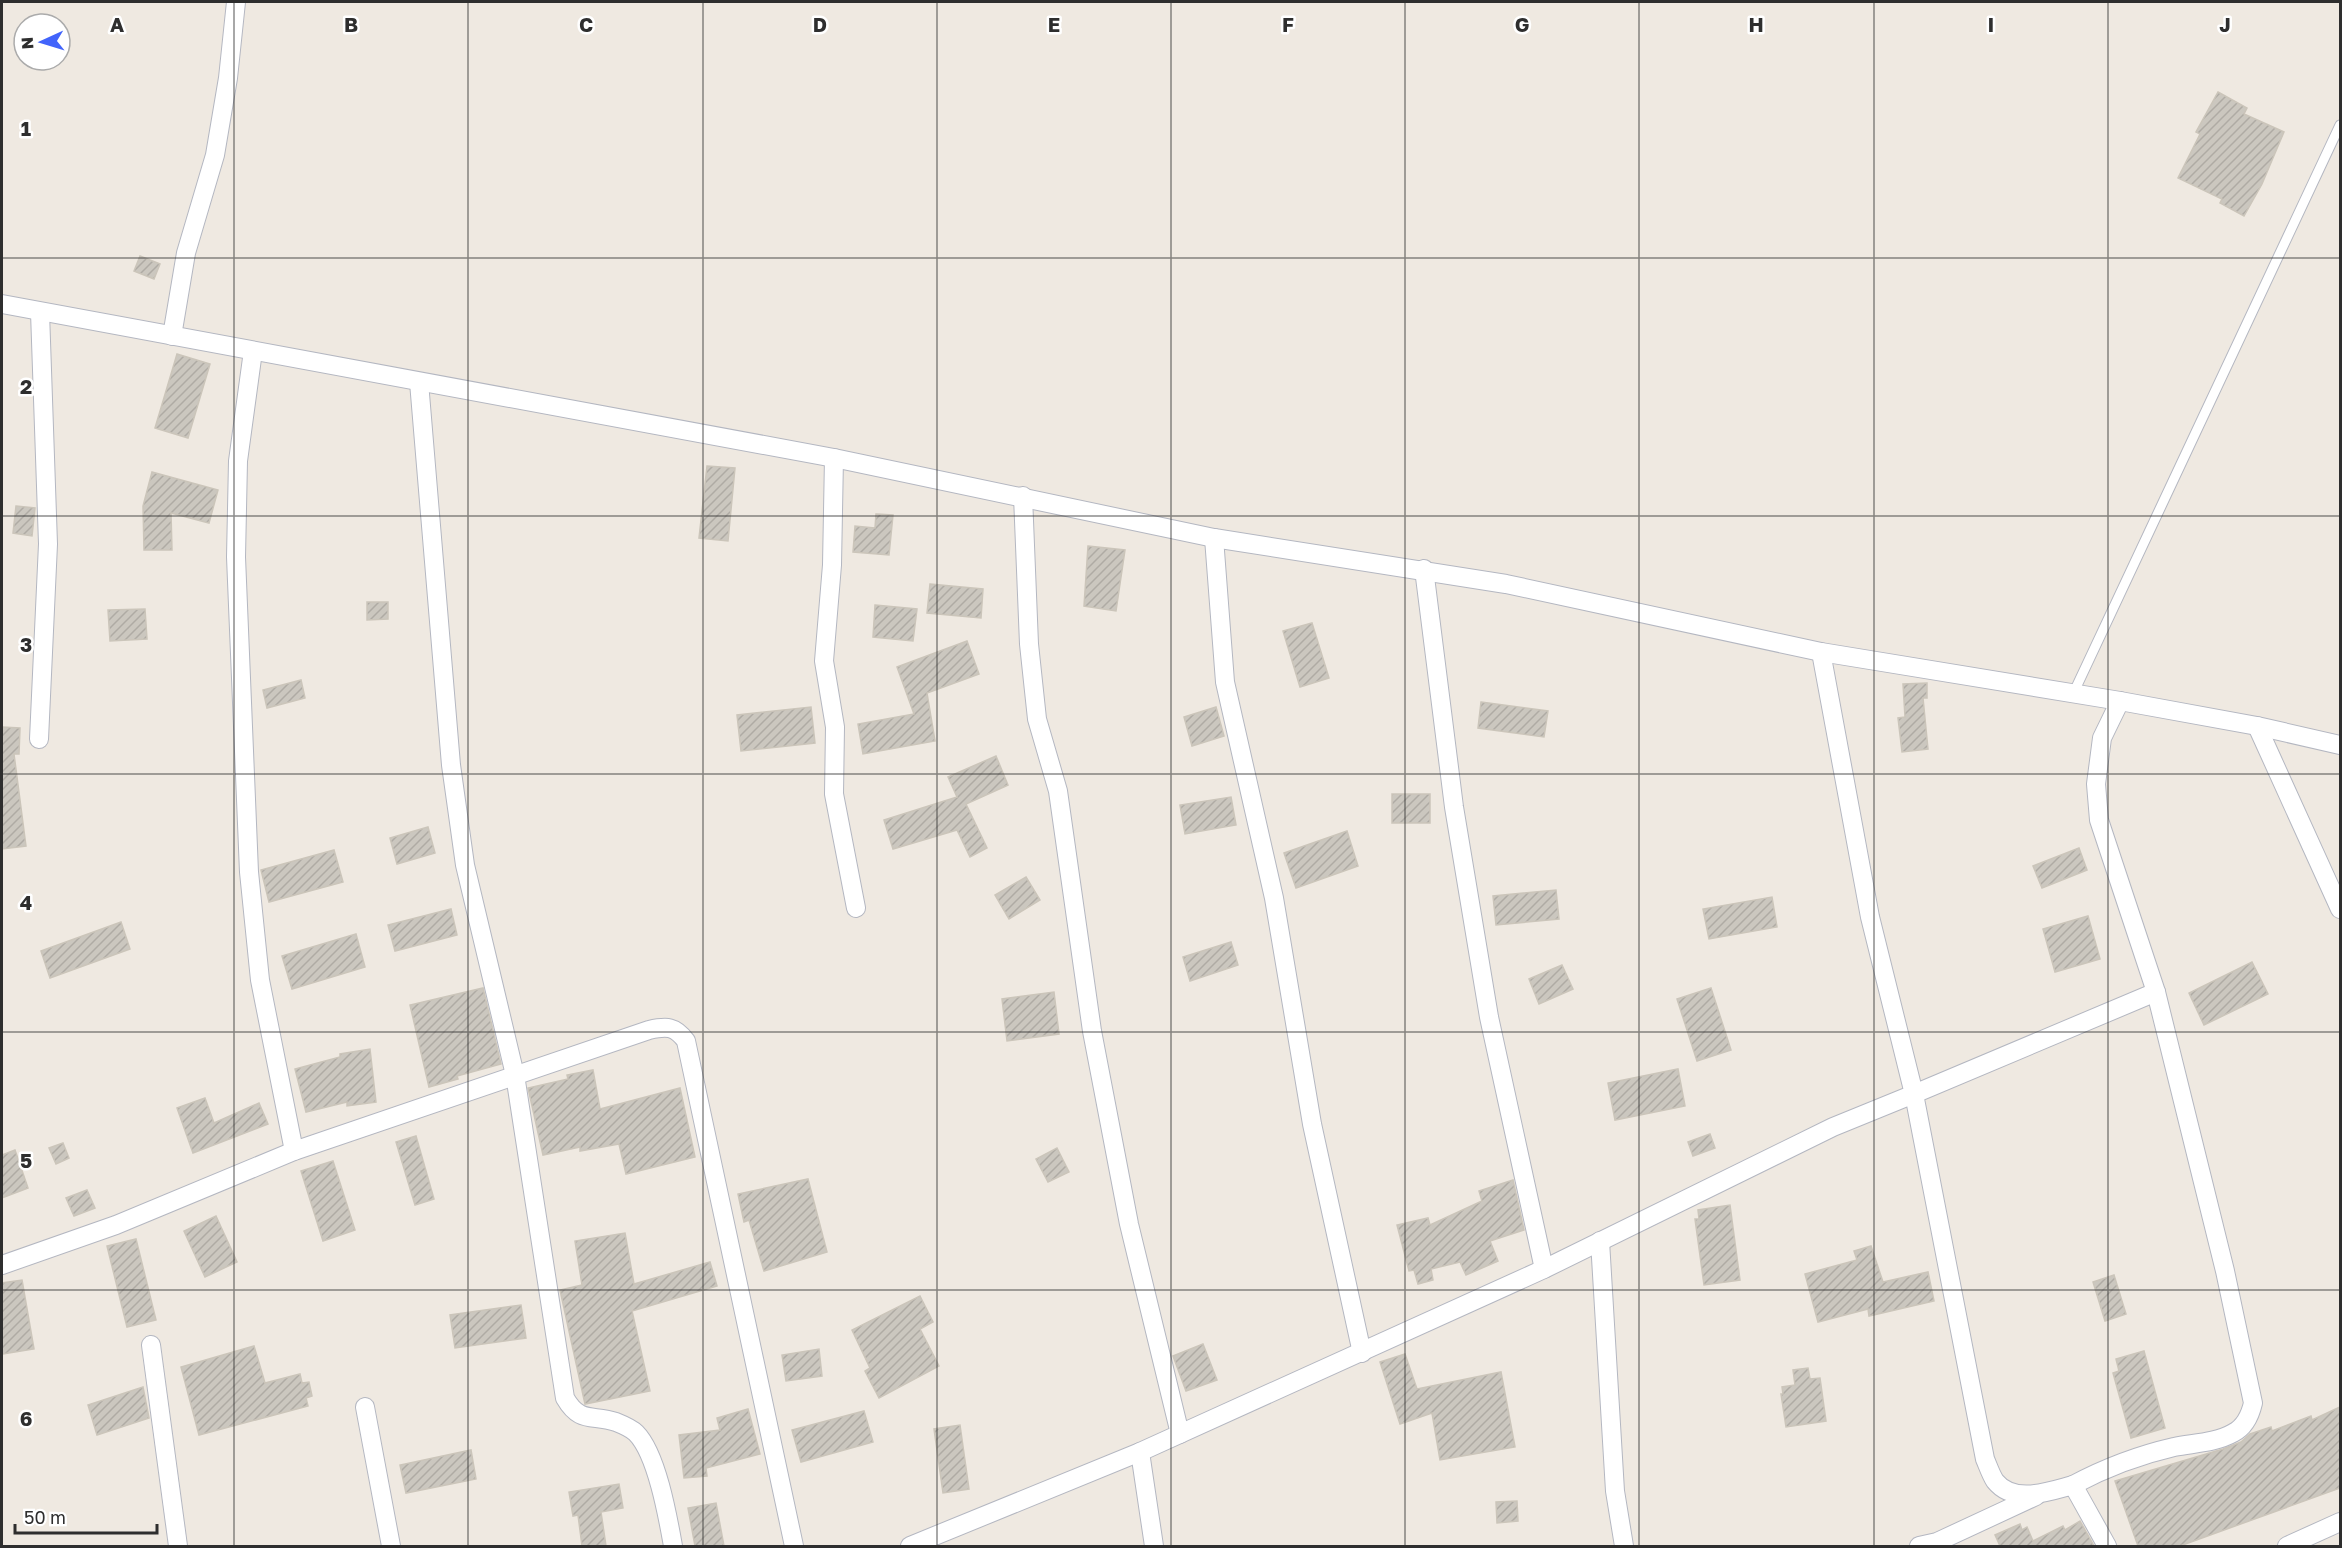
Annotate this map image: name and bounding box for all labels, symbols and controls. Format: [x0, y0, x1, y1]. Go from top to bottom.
north arrow [12, 12, 72, 72]
text: A [110, 12, 124, 36]
text: B [344, 12, 358, 36]
text: C [579, 12, 593, 36]
text: D [813, 12, 827, 36]
text: E [1048, 12, 1060, 36]
text: F [1282, 12, 1294, 36]
text: G [1515, 12, 1529, 36]
text: H [1748, 12, 1764, 36]
text: I [1988, 12, 1994, 36]
text: J [2219, 12, 2231, 36]
text: N [17, 36, 37, 50]
text: 1 [21, 116, 31, 140]
text: 2 [20, 374, 32, 398]
text: 3 [20, 632, 32, 656]
text: 4 [20, 890, 32, 914]
text: 5 [20, 1148, 32, 1172]
text: 6 [20, 1406, 32, 1430]
scale bar [15, 1497, 158, 1535]
text: 50 m [24, 1506, 66, 1528]

